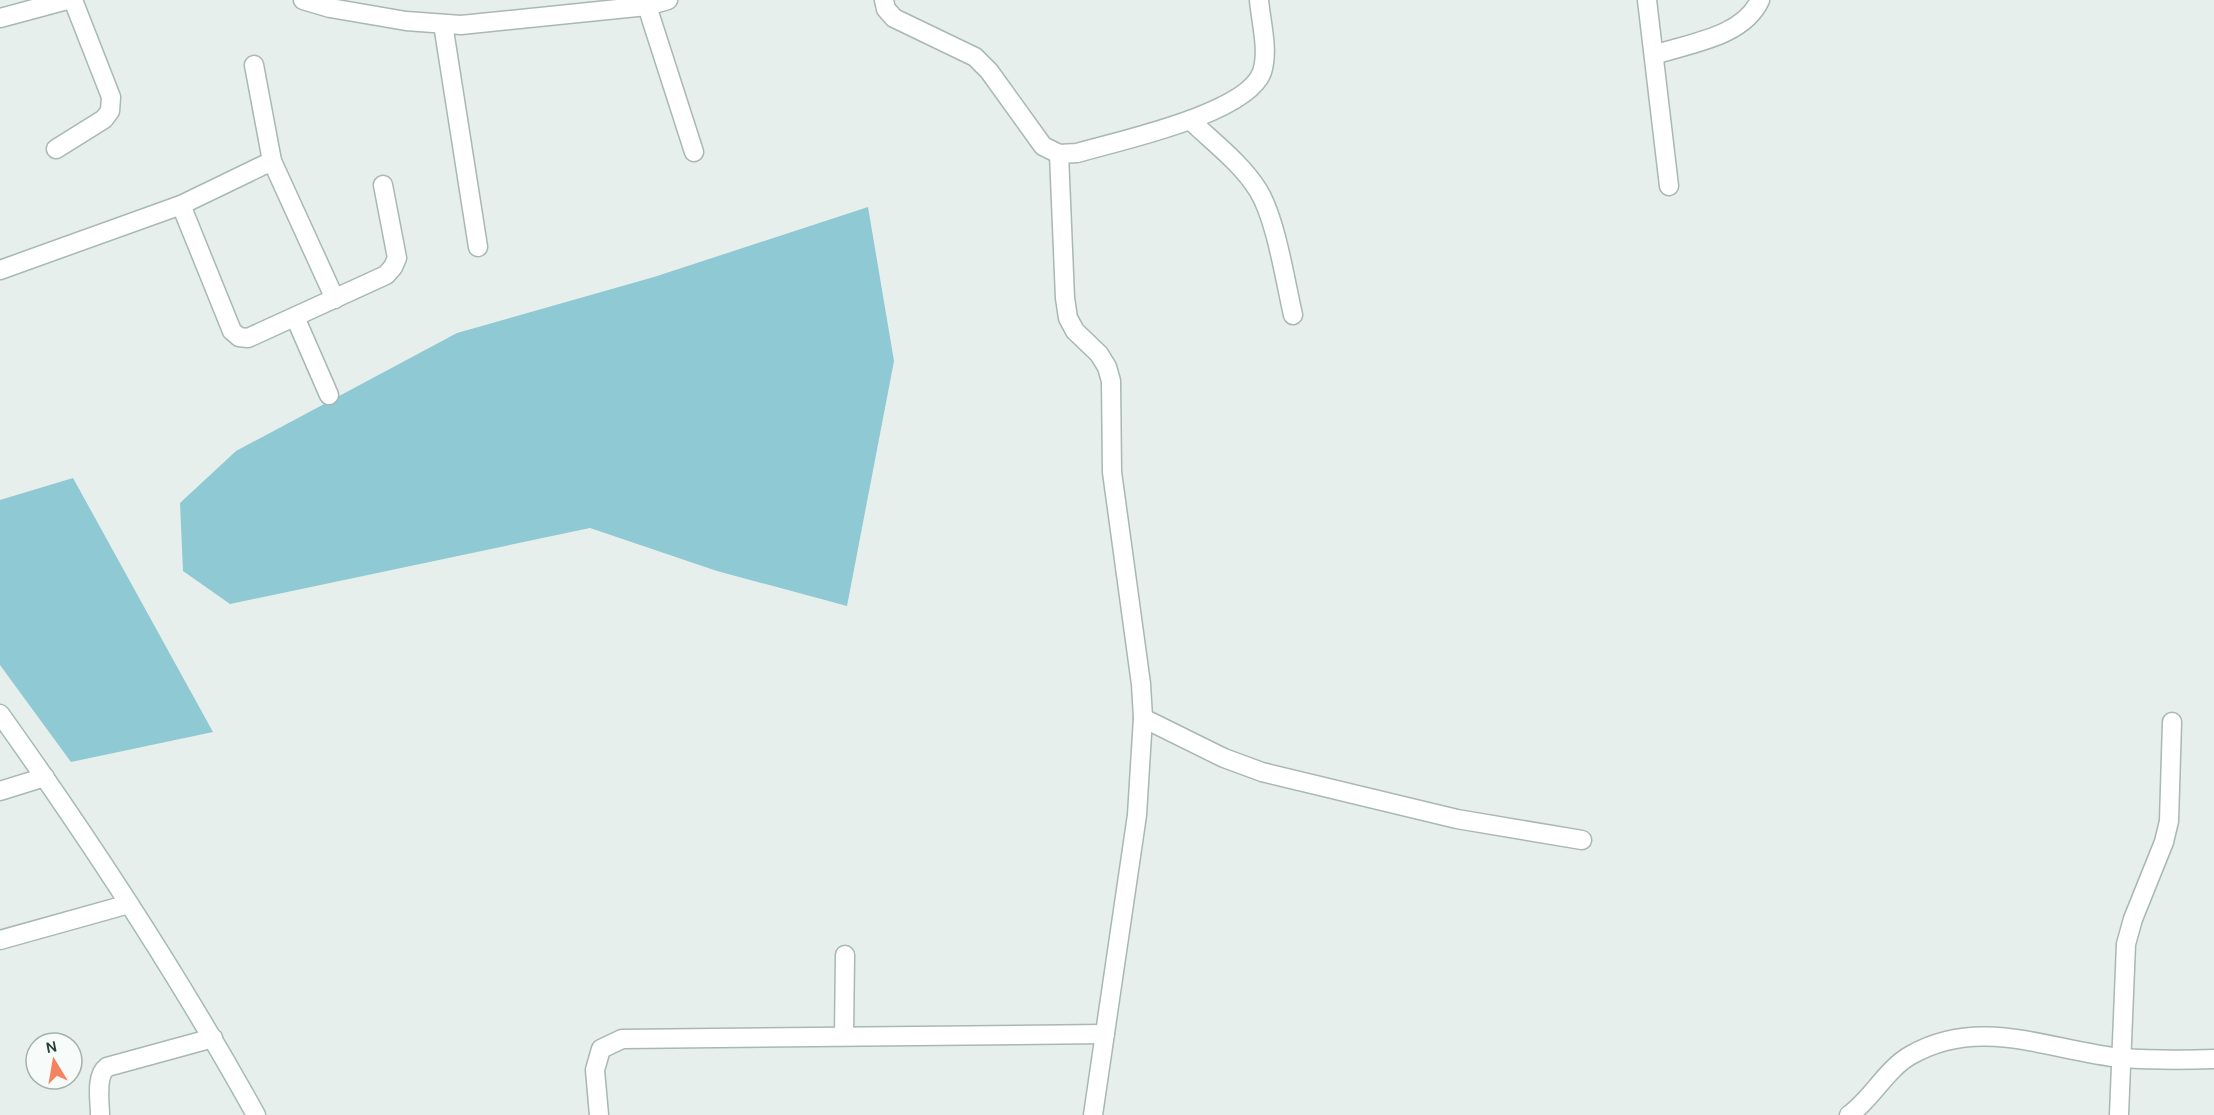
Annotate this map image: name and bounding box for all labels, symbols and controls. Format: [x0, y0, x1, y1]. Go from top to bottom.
north arrow [24, 1031, 84, 1091]
text: N [44, 1036, 59, 1057]

